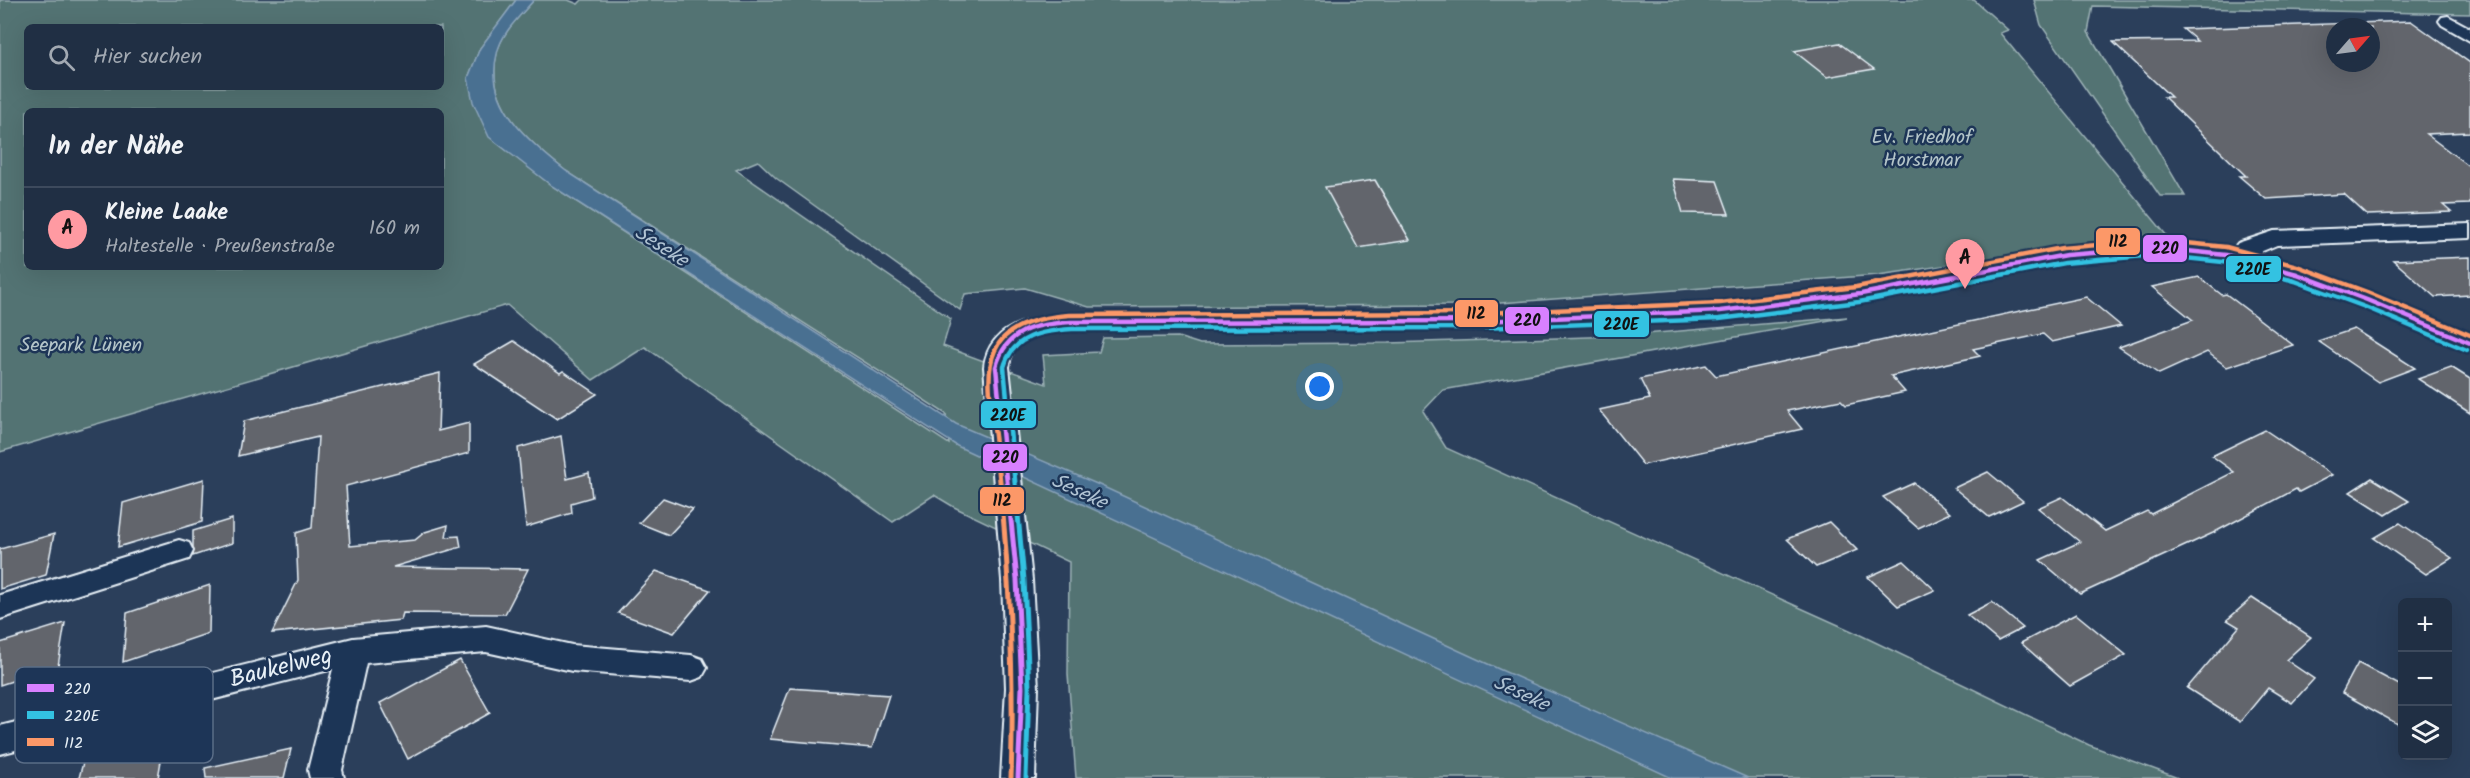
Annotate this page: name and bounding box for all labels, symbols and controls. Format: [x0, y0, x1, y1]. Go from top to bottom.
north arrow [2326, 18, 2380, 72]
search box [24, 24, 444, 90]
text: Hier suchen [93, 40, 202, 75]
icon: search [45, 41, 78, 74]
park label: Ev. Friedhof Horstmar [1871, 122, 1975, 177]
text: In der Nähe [48, 126, 184, 168]
text: Kleine Laake [105, 196, 228, 231]
text: A [61, 213, 74, 245]
text: 160 m [369, 213, 420, 245]
water label: Seseke [628, 217, 697, 278]
line badge: 112 [2095, 227, 2141, 256]
text: 112 [2109, 230, 2128, 255]
text: Haltestelle · Preußenstraße [105, 231, 335, 263]
line badge: 220 [2142, 234, 2188, 263]
text: 220 [2152, 237, 2179, 262]
pin: A [1946, 240, 1984, 289]
line badge: 220E [2225, 255, 2282, 283]
text: 220E [2235, 258, 2272, 283]
line badge: 112 [1454, 299, 1499, 328]
text: 112 [1467, 302, 1486, 327]
line badge: 220 [1504, 306, 1550, 335]
text: 220 [1514, 309, 1541, 334]
line badge: 220E [1593, 310, 1650, 338]
text: 220E [1603, 313, 1640, 338]
park label: Seepark Lünen [20, 330, 142, 362]
your location [1305, 372, 1334, 401]
line badge: 220E [980, 400, 1037, 429]
text: 220E [990, 404, 1027, 429]
line badge: 220 [982, 443, 1028, 472]
text: 220 [992, 446, 1019, 471]
water label: Seseke [1046, 465, 1115, 520]
line badge: 112 [979, 486, 1025, 515]
text: 112 [993, 489, 1012, 514]
map controls [2398, 598, 2452, 760]
button: + [2398, 598, 2452, 652]
street label: Baukelweg [226, 636, 336, 700]
button: − [2398, 652, 2452, 706]
legend [15, 667, 213, 763]
water label: Seseke [1488, 667, 1557, 722]
text: 220 [64, 677, 91, 702]
text: 220E [64, 704, 101, 729]
button: layers [2398, 706, 2452, 760]
text: 112 [64, 731, 83, 756]

